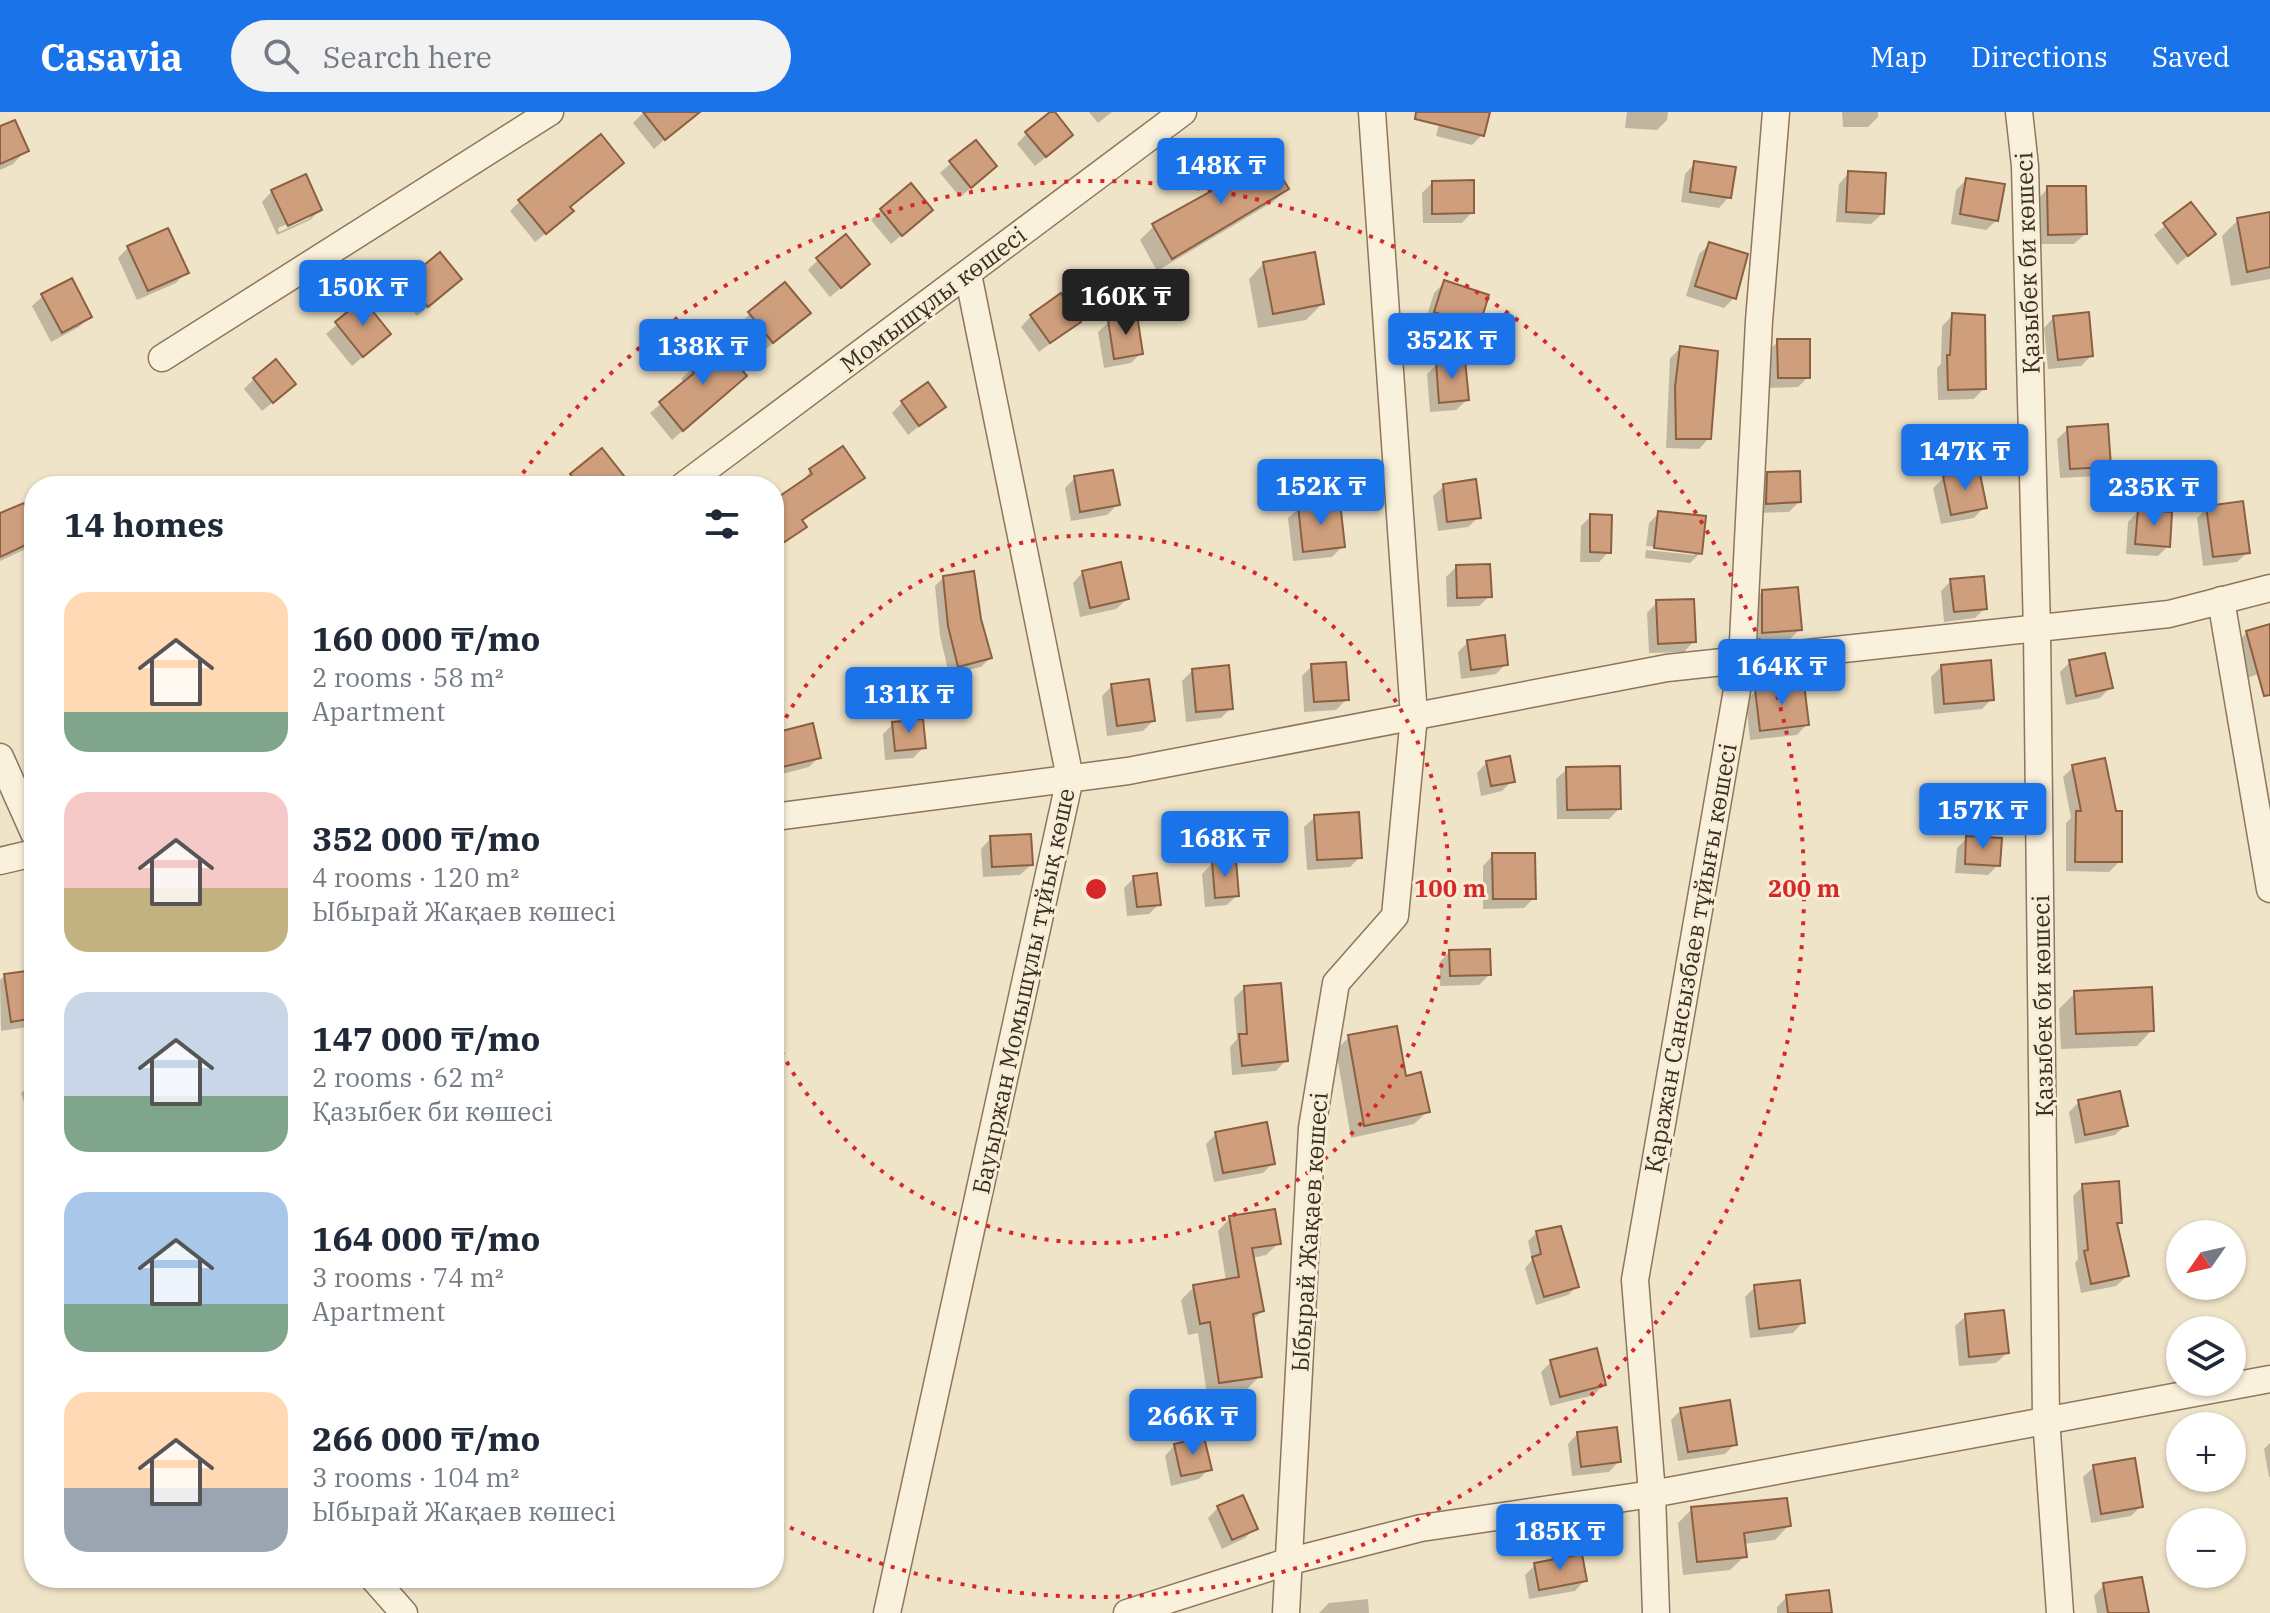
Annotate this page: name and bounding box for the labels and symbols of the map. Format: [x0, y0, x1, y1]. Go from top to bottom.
pin: 148K ₸ [1156, 138, 1286, 206]
street label: Қазыбек би көшесі [2007, 151, 2047, 375]
street label: Момышұлы көшесі [833, 218, 1033, 380]
pin: 150K ₸ [298, 260, 428, 328]
pin: 160K ₸ [1061, 269, 1191, 337]
pin: 352K ₸ [1387, 313, 1517, 381]
pin: 138K ₸ [638, 319, 768, 387]
pin: 147K ₸ [1900, 424, 2030, 492]
pin: 152K ₸ [1256, 459, 1386, 527]
pin: 235K ₸ [2089, 460, 2219, 528]
pin: 164K ₸ [1717, 639, 1847, 707]
pin: 131K ₸ [844, 667, 974, 735]
street label: Қаражан Сансызбаев тұйығы көшесі [1636, 741, 1744, 1175]
pin: 157K ₸ [1918, 783, 2048, 851]
street label: Бауыржан Момышұлы тұйық көше [964, 785, 1082, 1197]
pin: 168K ₸ [1160, 811, 1290, 879]
text: 100 m [1414, 872, 1486, 904]
text: 200 m [1768, 872, 1840, 904]
centre of rings [1082, 875, 1110, 903]
street label: Қазыбек би көшесі [2024, 895, 2060, 1117]
street label: Ыбырай Жақаев көшесі [1283, 1091, 1335, 1373]
north arrow [2166, 1220, 2246, 1300]
pin: 266K ₸ [1128, 1389, 1258, 1457]
pin: 185K ₸ [1495, 1504, 1625, 1572]

